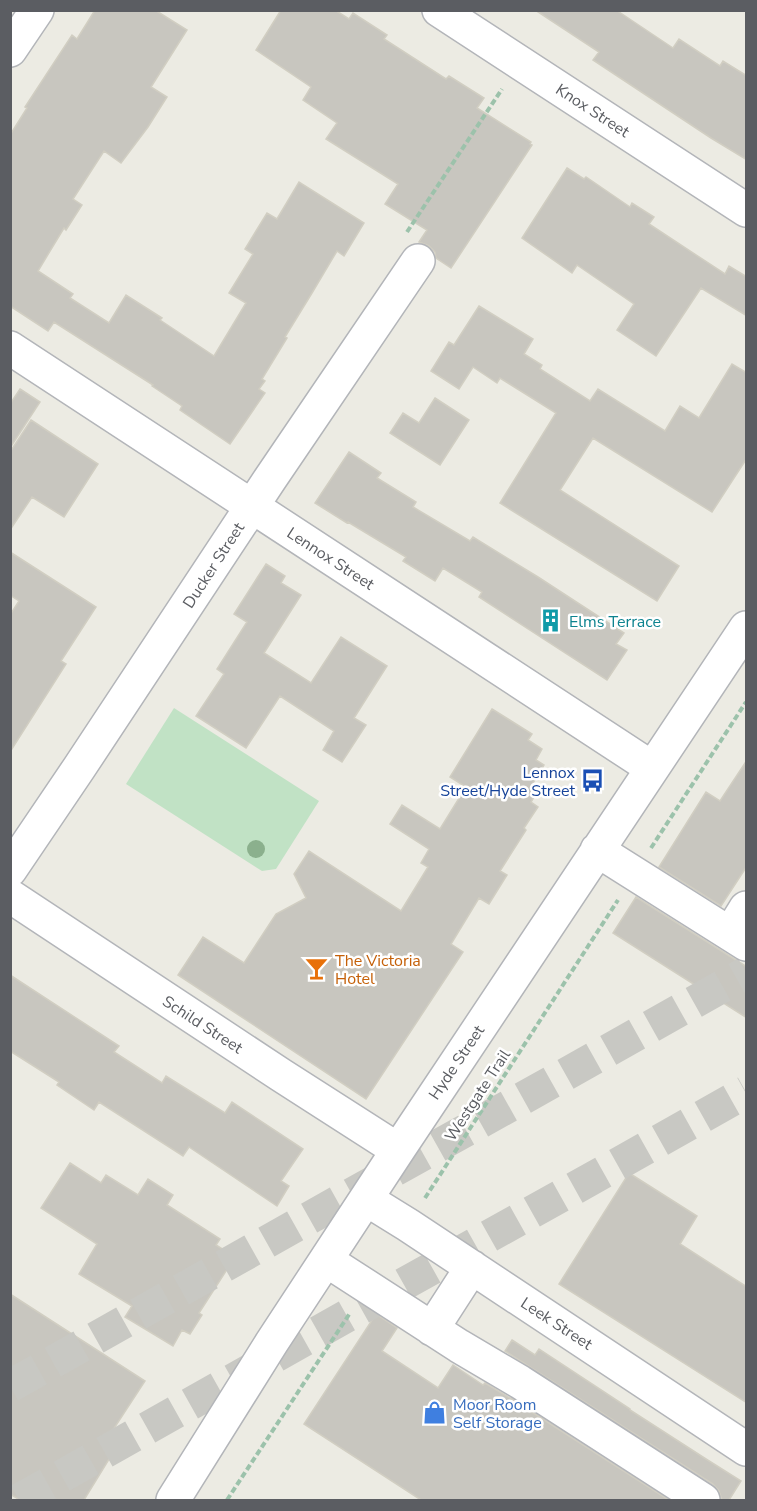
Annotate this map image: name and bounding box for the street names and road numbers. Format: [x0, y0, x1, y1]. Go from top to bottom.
street label: Knox Street [551, 79, 634, 143]
street label: Ducker Street [178, 518, 250, 613]
street label: Lennox Street [282, 522, 379, 596]
street label: Schild Street [158, 991, 247, 1059]
street label: Hyde Street [424, 1020, 490, 1104]
street label: Westgate Trail [440, 1045, 516, 1146]
street label: Leek Street [516, 1292, 597, 1355]

